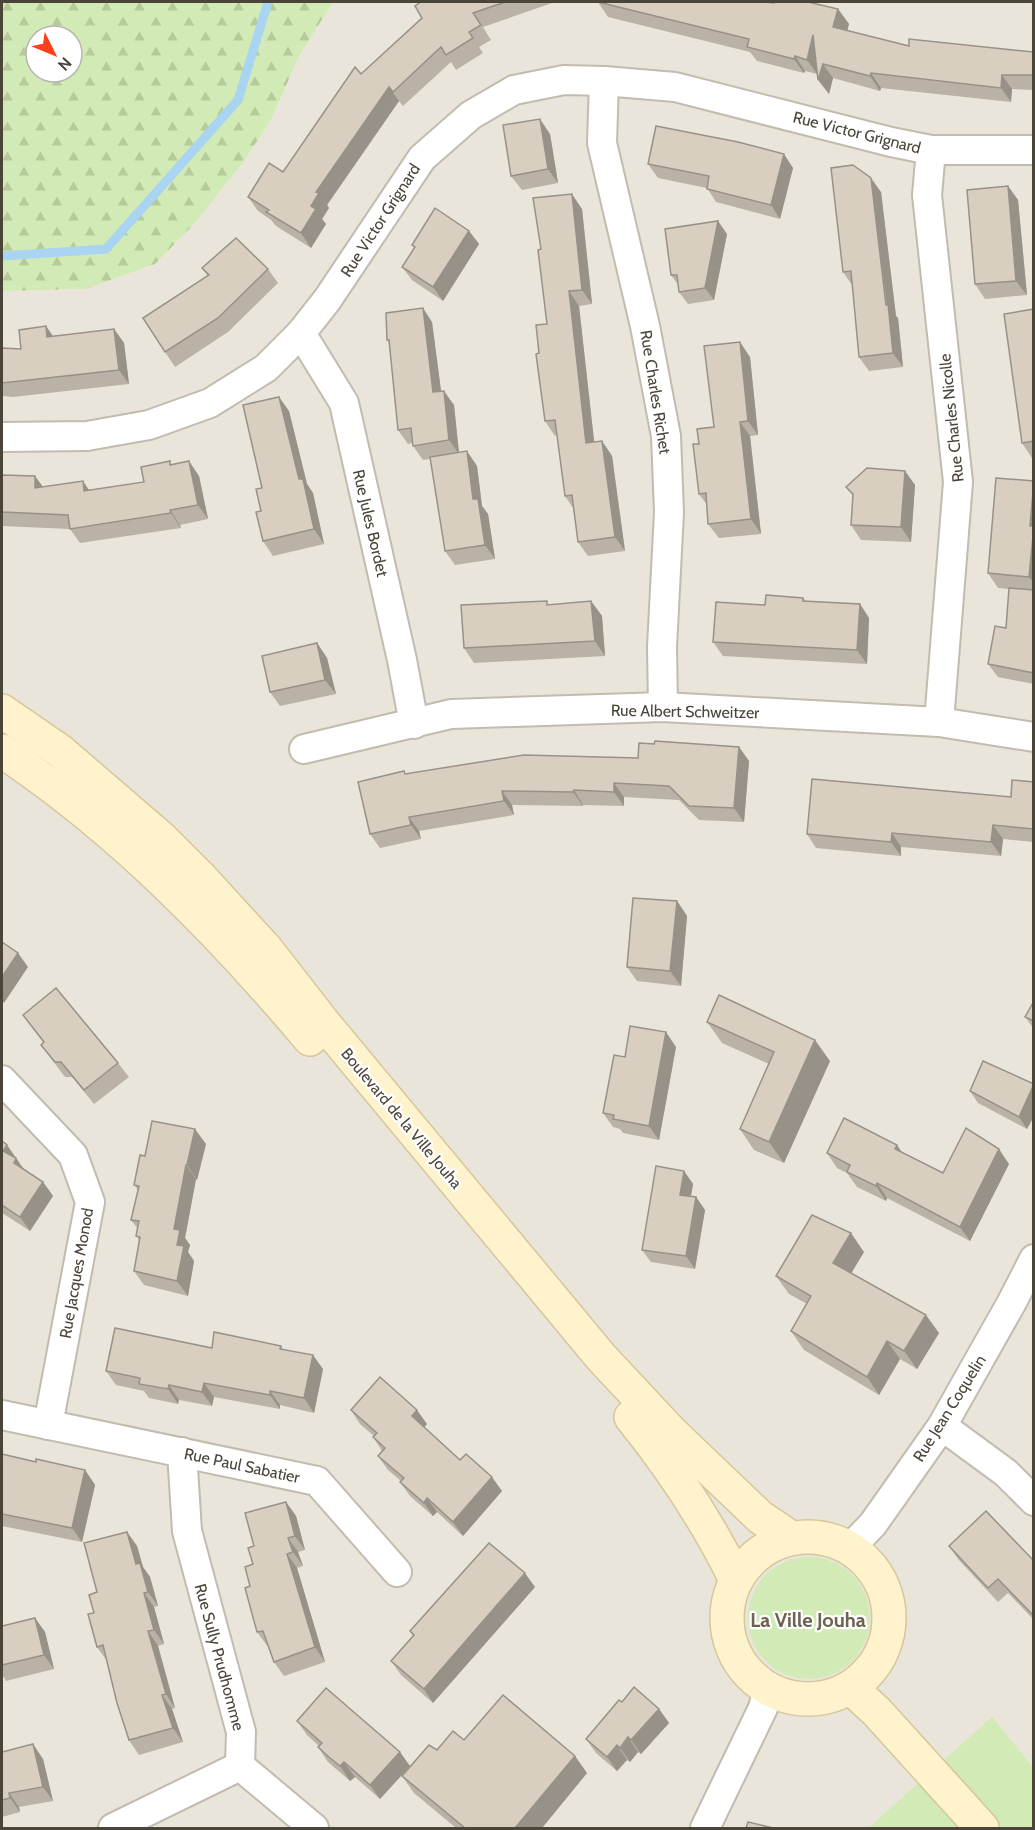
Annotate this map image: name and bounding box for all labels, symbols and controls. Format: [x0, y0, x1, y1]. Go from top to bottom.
north arrow [24, 24, 84, 84]
text: N [54, 53, 75, 75]
street label: Rue Victor Grignard [791, 107, 923, 158]
street label: Rue Victor Grignard [337, 160, 424, 280]
street label: Rue Charles Richet [636, 329, 675, 456]
street label: Rue Charles Nicolle [935, 353, 968, 483]
street label: Rue Jules Bordet [349, 468, 392, 579]
street label: Rue Albert Schweitzer [611, 701, 760, 722]
street label: Boulevard de la Ville Jouha [337, 1044, 466, 1193]
street label: Rue Jacques Monod [56, 1206, 97, 1340]
street label: Rue Jean Coquelin [909, 1351, 990, 1465]
street label: Rue Paul Sabatier [182, 1444, 302, 1487]
street label: Rue Sully Prudhomme [191, 1582, 248, 1733]
district label: La Ville Jouha [750, 1608, 866, 1632]

